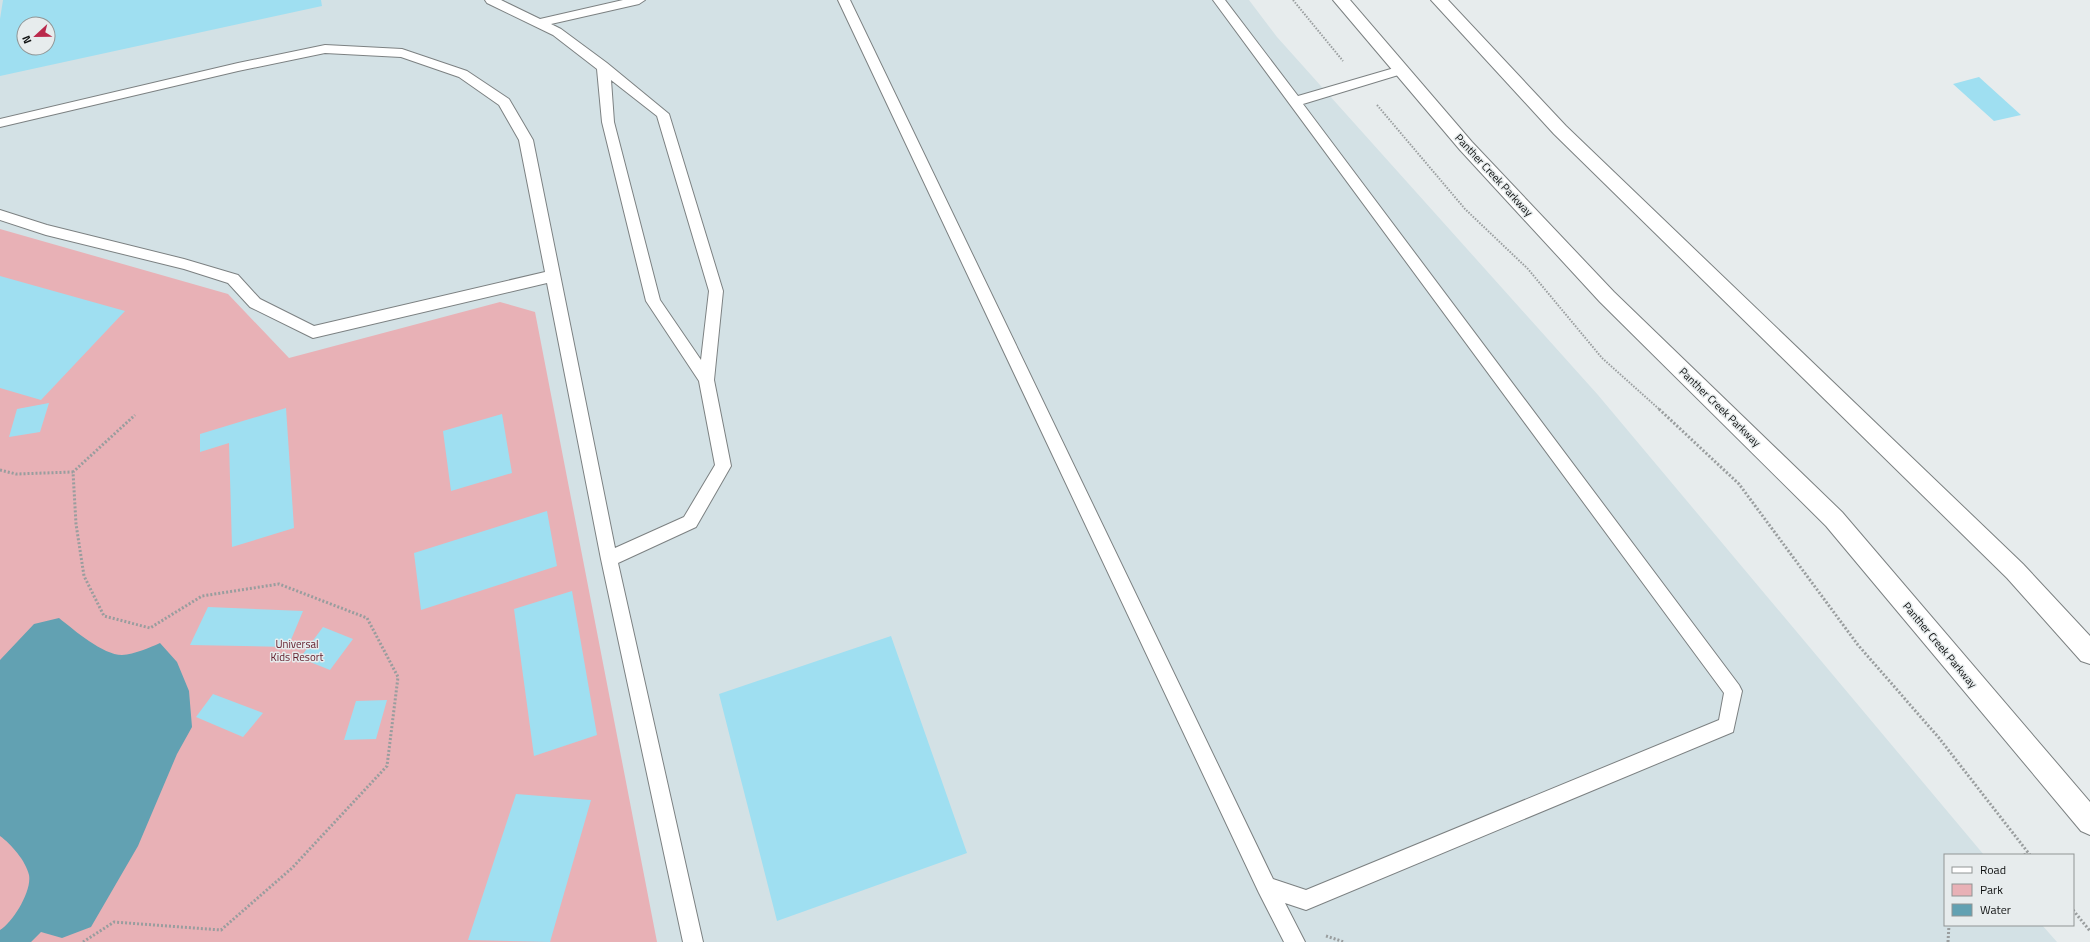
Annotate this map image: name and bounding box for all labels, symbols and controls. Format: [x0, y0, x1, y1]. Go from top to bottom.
north arrow [16, 16, 56, 56]
text: N [18, 33, 36, 46]
street label: Panther Creek Parkway [1451, 130, 1537, 220]
street label: Panther Creek Parkway [1676, 364, 1765, 451]
street label: Panther Creek Parkway [1899, 598, 1981, 692]
park label: Universal Kids Resort [271, 636, 324, 665]
legend [1944, 854, 2074, 926]
text: Road [1980, 860, 2006, 879]
text: Park [1980, 880, 2003, 899]
text: Water [1980, 900, 2011, 919]

